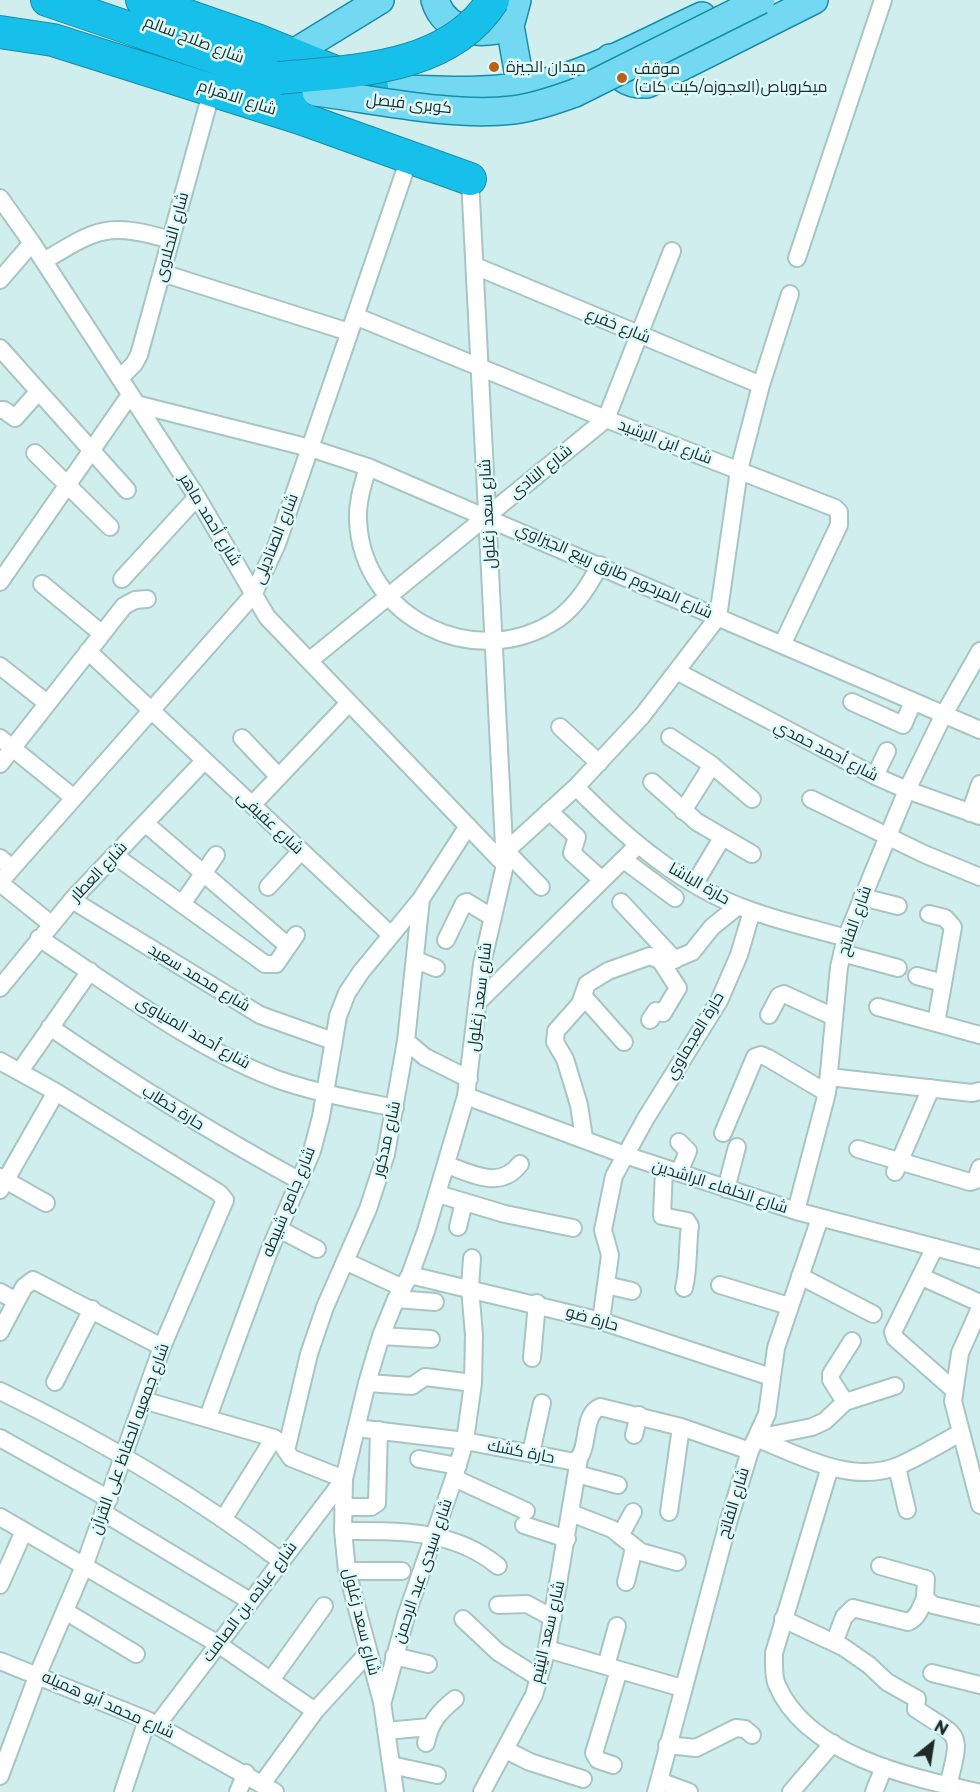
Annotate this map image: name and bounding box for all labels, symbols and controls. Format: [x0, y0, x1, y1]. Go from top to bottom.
street label: شارع صلاح سالم [141, 12, 247, 68]
place label: ميدان الجيزة [506, 57, 586, 77]
place label: موقف ميكروباص(العجوزه/كيت كات) [634, 59, 828, 97]
marker: ميدان الجيزة [487, 60, 501, 74]
marker: موقف ميكروباص(العجوزه/كيت كات) [615, 71, 629, 85]
street label: شارع الاهرام [195, 76, 279, 120]
street label: كوبرى فيصل [365, 90, 453, 118]
street label: شارع النحلاوى [151, 190, 193, 284]
street label: شارع خفرع [583, 304, 653, 348]
street label: شارع ابن الرشيد [615, 415, 715, 469]
street label: شارع النادى [506, 441, 576, 503]
street label: شارع سعد زغلول [476, 459, 500, 569]
street label: شارع أحمد ماهر [175, 470, 245, 570]
street label: شارع الصناديلى [249, 491, 303, 587]
street label: شارع المرحوم طارق ربيع الجيزاوي [513, 519, 715, 623]
street label: شارع أحمد حمدي [771, 716, 881, 786]
street label: شارع عفيفى [233, 787, 307, 859]
street label: شارع العطار [66, 838, 132, 906]
street label: حارة الباشا [665, 859, 733, 909]
street label: شارع الفاتح [834, 883, 876, 959]
street label: شارع محمد سعيد [145, 940, 253, 1016]
street label: شارع سعد زغلول [464, 941, 496, 1053]
street label: حارة العجماوي [661, 989, 729, 1083]
street label: شارع أحمد المنياوى [133, 993, 253, 1073]
street label: حارة خطاب [138, 1081, 208, 1135]
street label: شارع مدكور [369, 1099, 405, 1179]
street label: شارع جامع شبيطه [258, 1144, 320, 1260]
street label: شارع الخلفاء الراشدين [650, 1156, 790, 1218]
street label: حارة ضو [564, 1302, 620, 1336]
street label: شارع جمعيه الحفاظ على القرآن [86, 1341, 174, 1537]
street label: حارة كشك [486, 1436, 556, 1468]
street label: شارع الفاتح [714, 1465, 754, 1541]
street label: شارع سيدى عبد الرحمن [389, 1496, 457, 1646]
street label: شارع عباده بن الصامت [199, 1538, 301, 1666]
street label: شارع سعد زغلول [338, 1566, 384, 1678]
street label: شارع سعد اليتيم [527, 1579, 569, 1685]
street label: شارع محمد أبو هميله [39, 1667, 177, 1743]
north arrow [902, 1714, 962, 1774]
text: N [931, 1717, 952, 1739]

